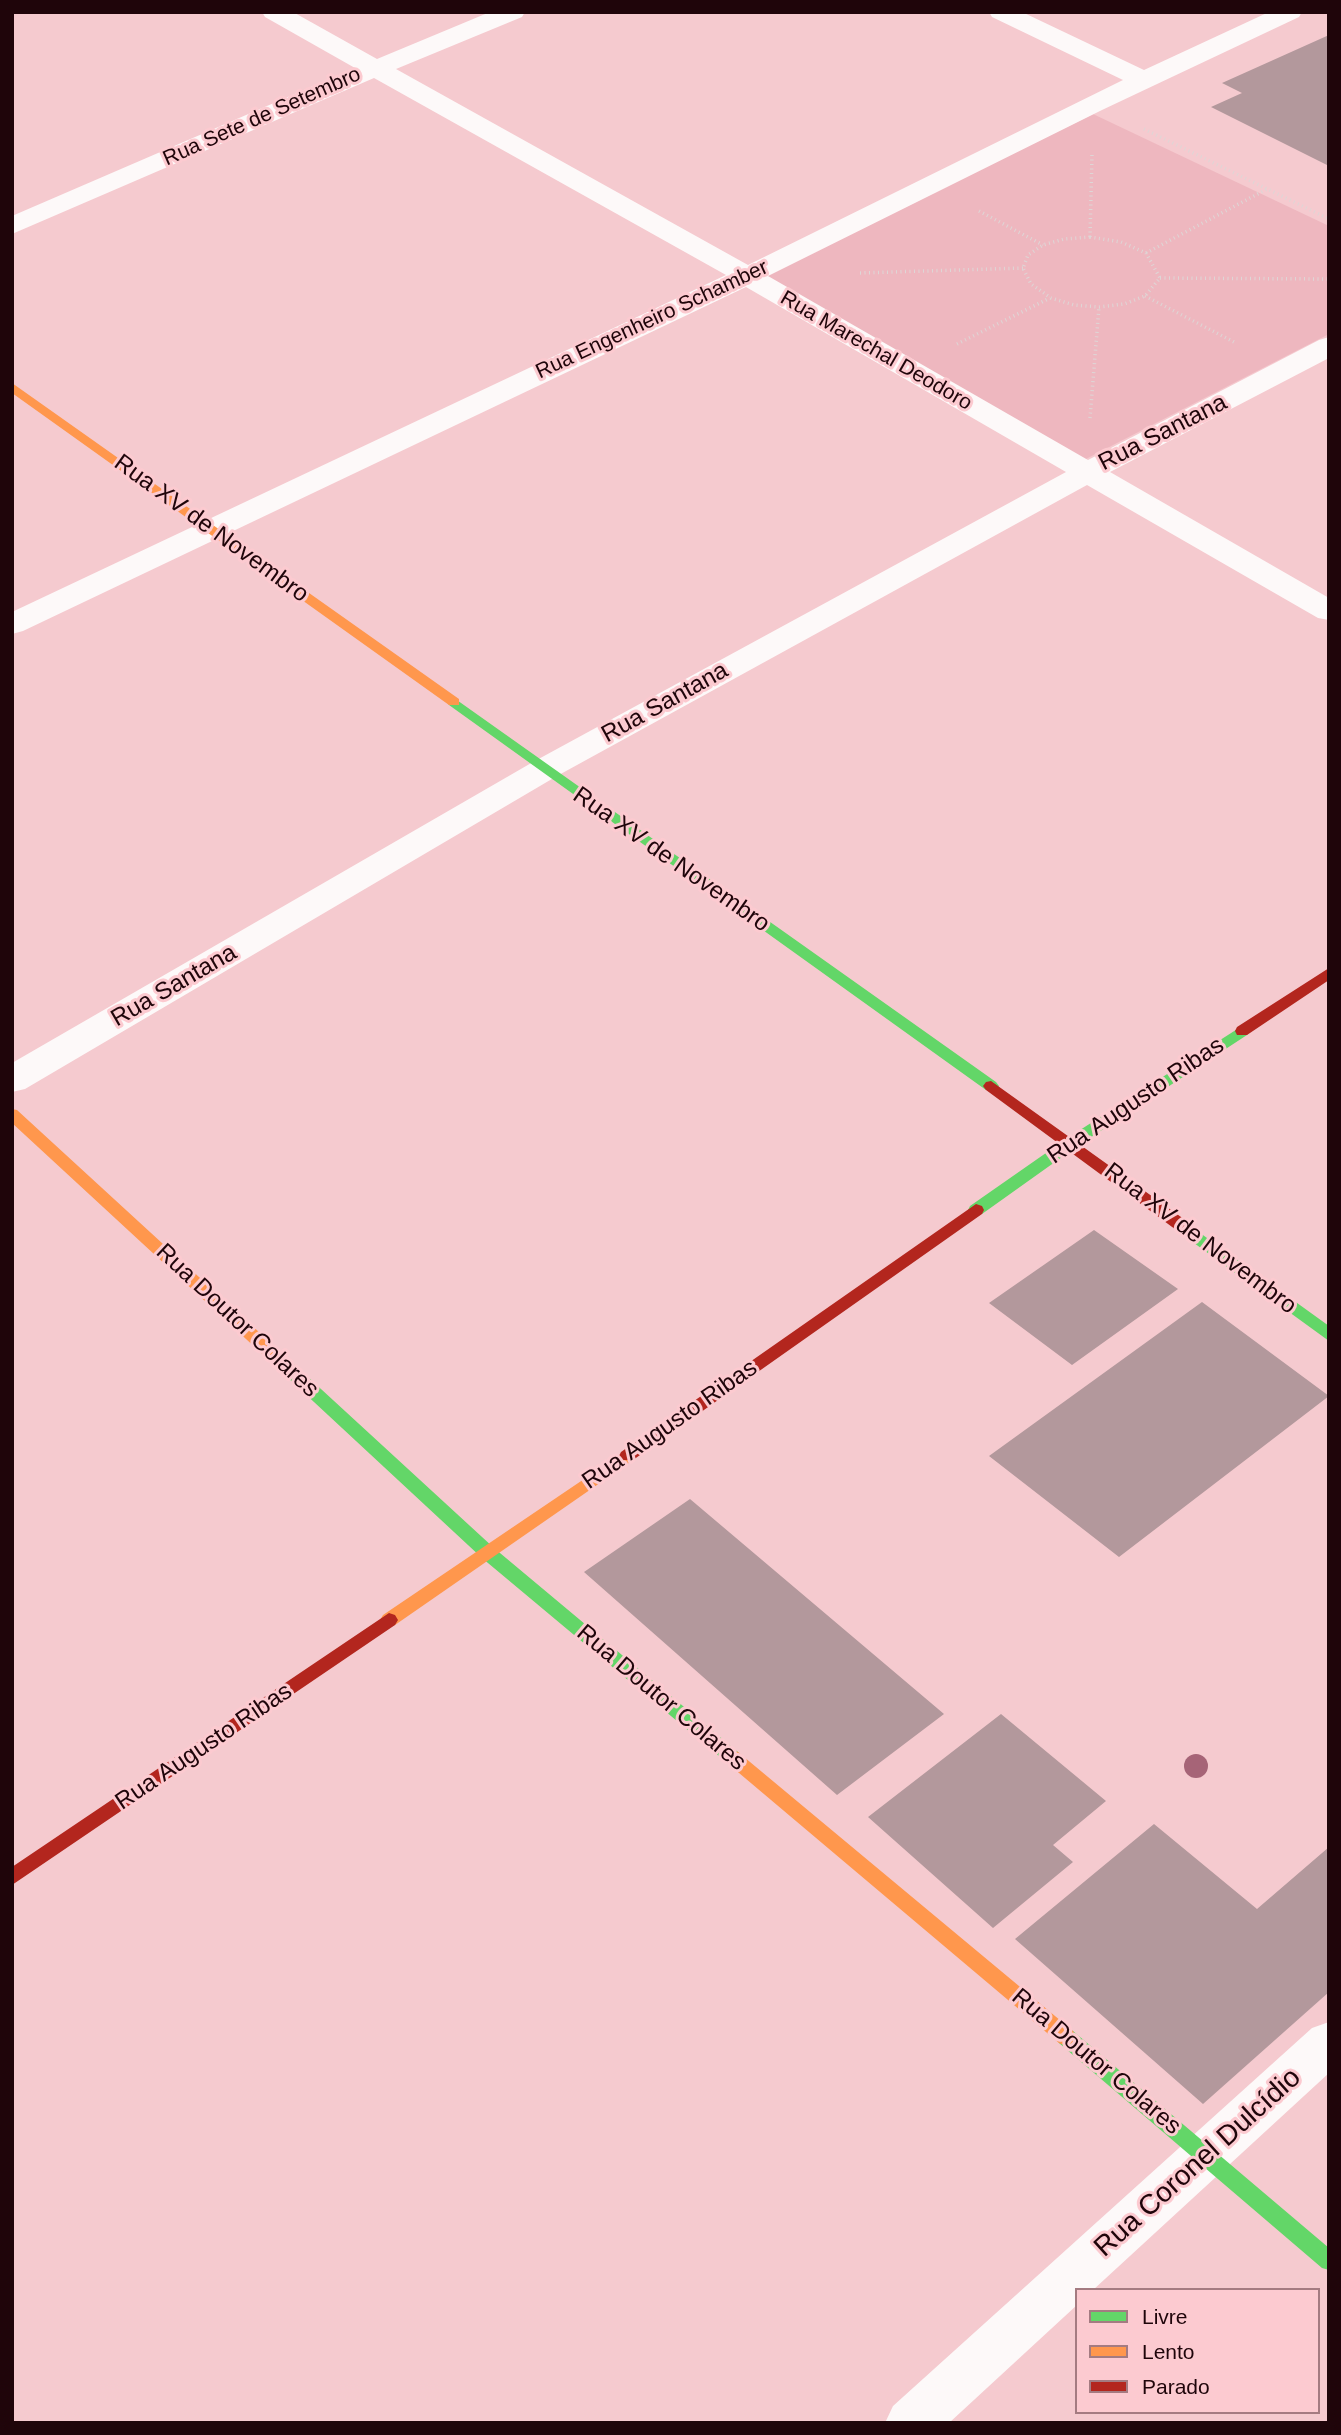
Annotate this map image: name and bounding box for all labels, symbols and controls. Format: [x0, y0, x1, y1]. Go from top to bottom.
street label: Rua Sete de Setembro [159, 62, 365, 172]
street label: Rua Engenheiro Schamber [532, 255, 772, 385]
street label: Rua Marechal Deodoro [776, 286, 976, 416]
street label: Rua Santana [1094, 388, 1232, 478]
street label: Rua XV de Novembro [108, 449, 314, 609]
street label: Rua Santana [597, 656, 733, 750]
street label: Rua XV de Novembro [567, 781, 775, 939]
street label: Rua Santana [106, 939, 242, 1033]
street label: Rua Augusto Ribas [1042, 1031, 1230, 1171]
street label: Rua XV de Novembro [1098, 1157, 1302, 1321]
street label: Rua Doutor Colares [150, 1238, 324, 1404]
street label: Rua Augusto Ribas [577, 1354, 763, 1496]
street label: Rua Doutor Colares [571, 1619, 751, 1777]
street label: Rua Augusto Ribas [110, 1677, 298, 1817]
street label: Rua Doutor Colares [1006, 1983, 1186, 2141]
street label: Rua Coronel Dulcídio [1088, 2061, 1308, 2265]
legend [1075, 2288, 1320, 2414]
text: Livre [1142, 2305, 1188, 2328]
text: Lento [1142, 2340, 1195, 2363]
text: Parado [1142, 2375, 1210, 2398]

